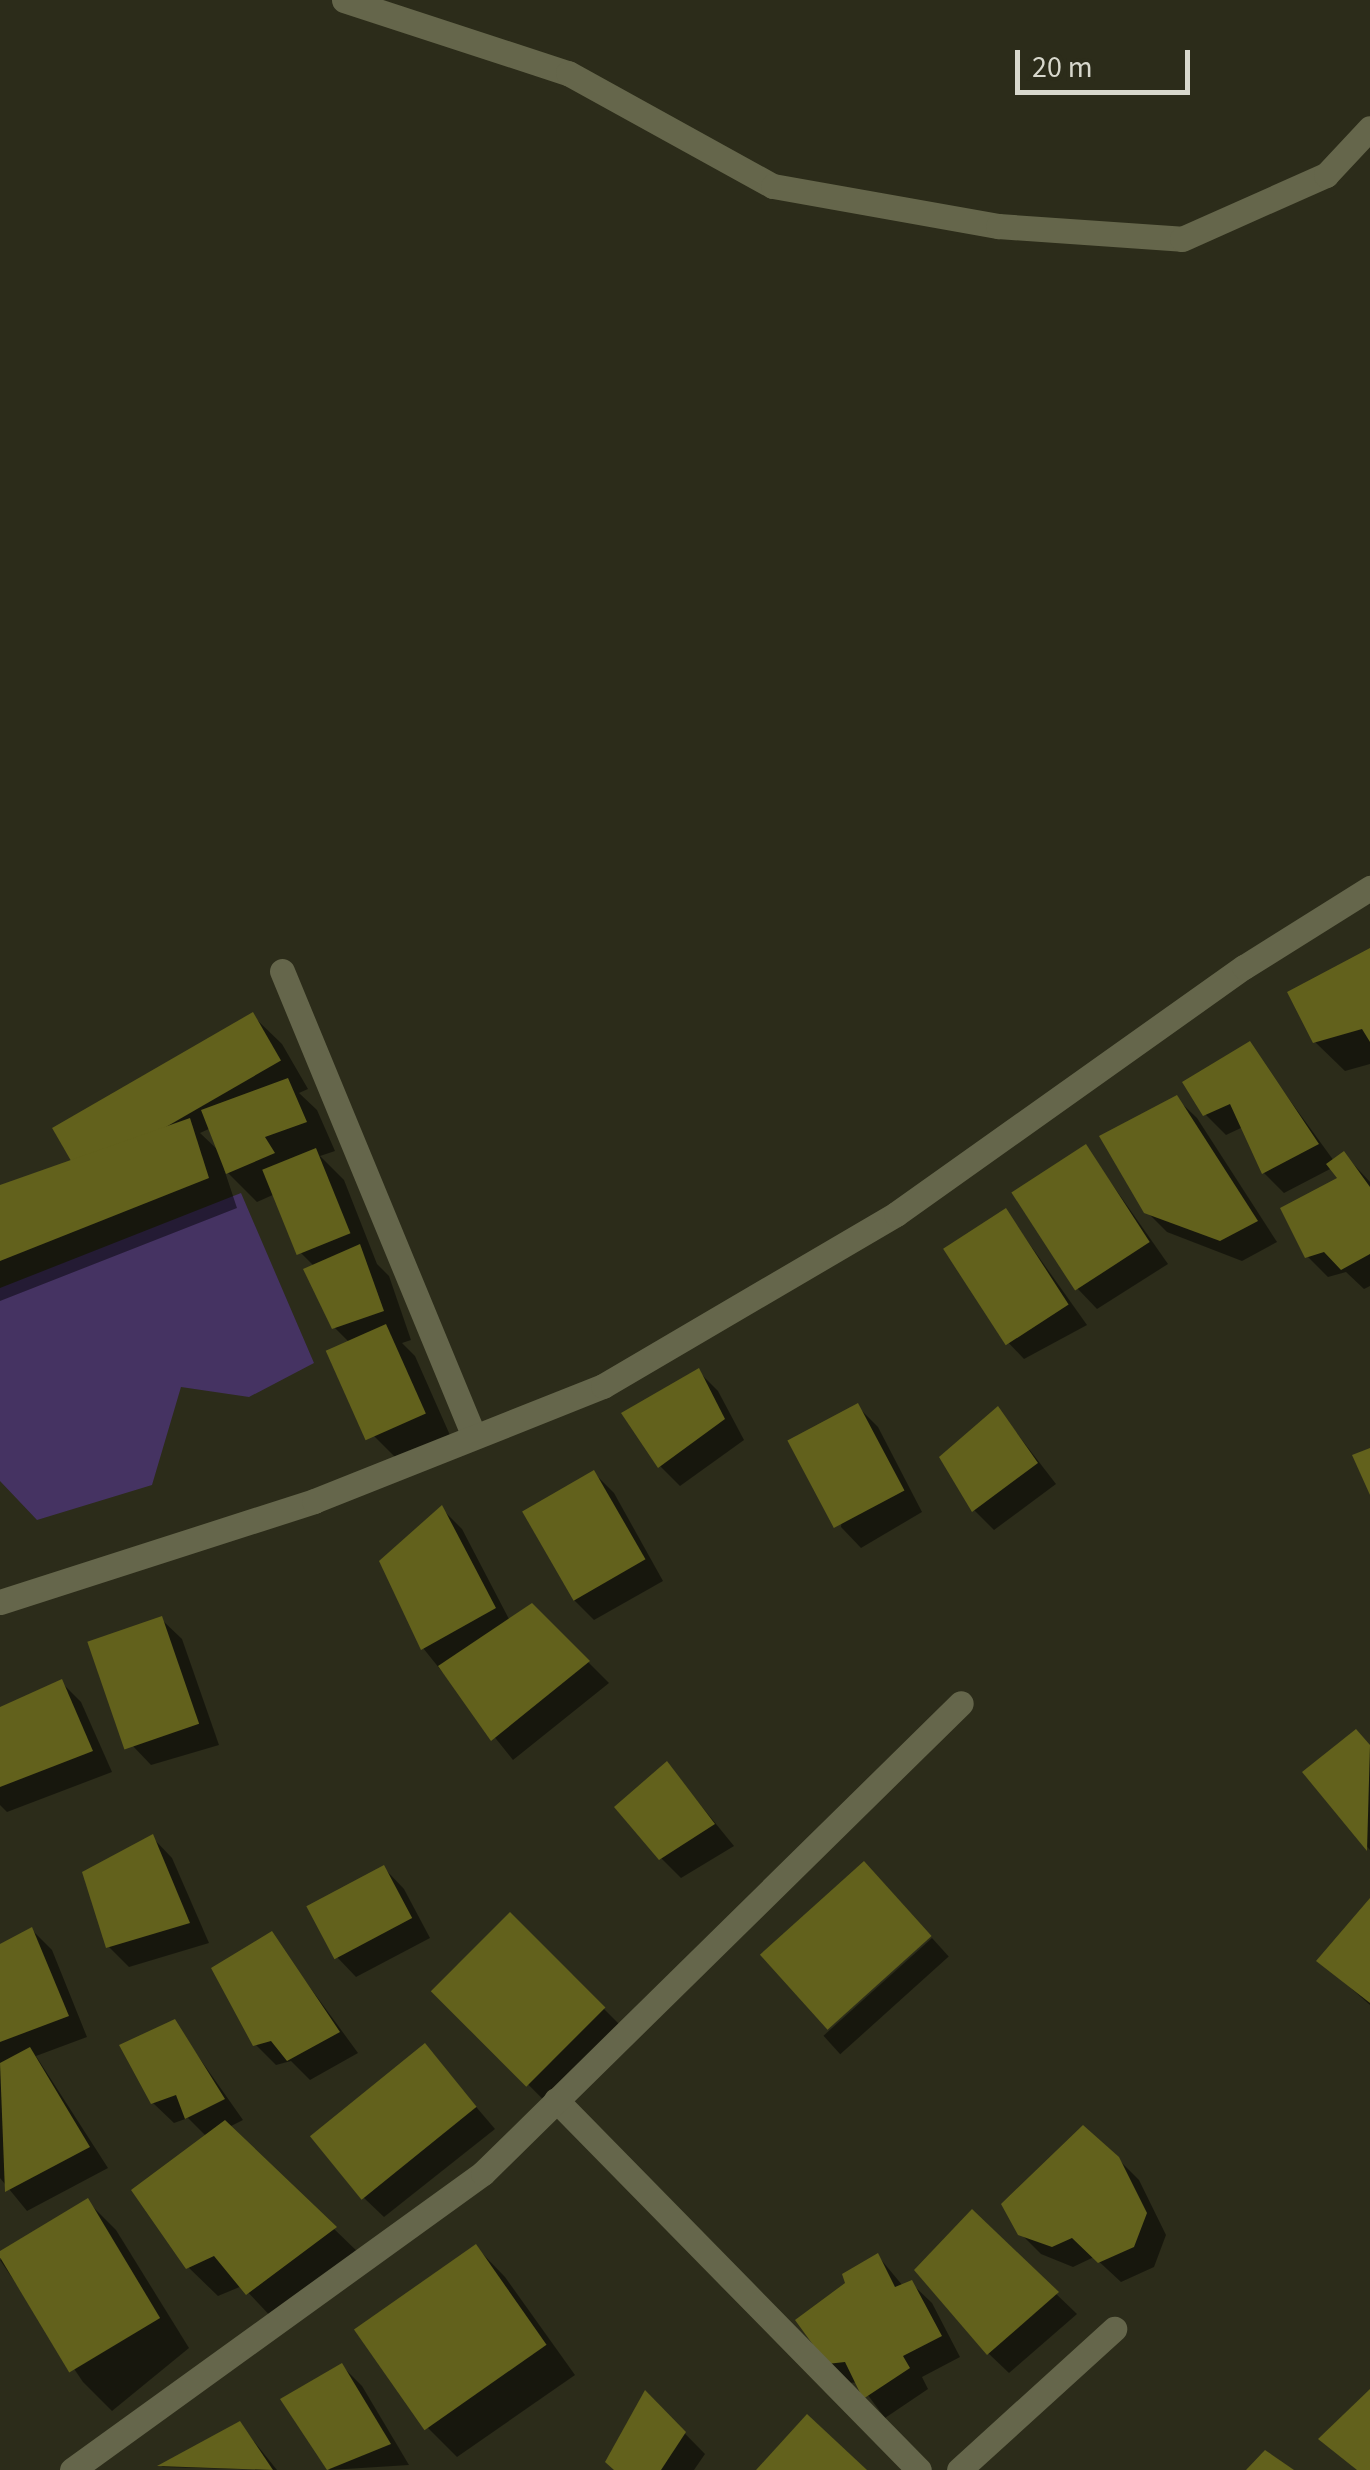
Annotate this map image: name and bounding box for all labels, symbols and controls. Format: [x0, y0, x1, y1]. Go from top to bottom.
scale bar [1020, 30, 1195, 92]
text: 20 m [1032, 46, 1093, 89]

